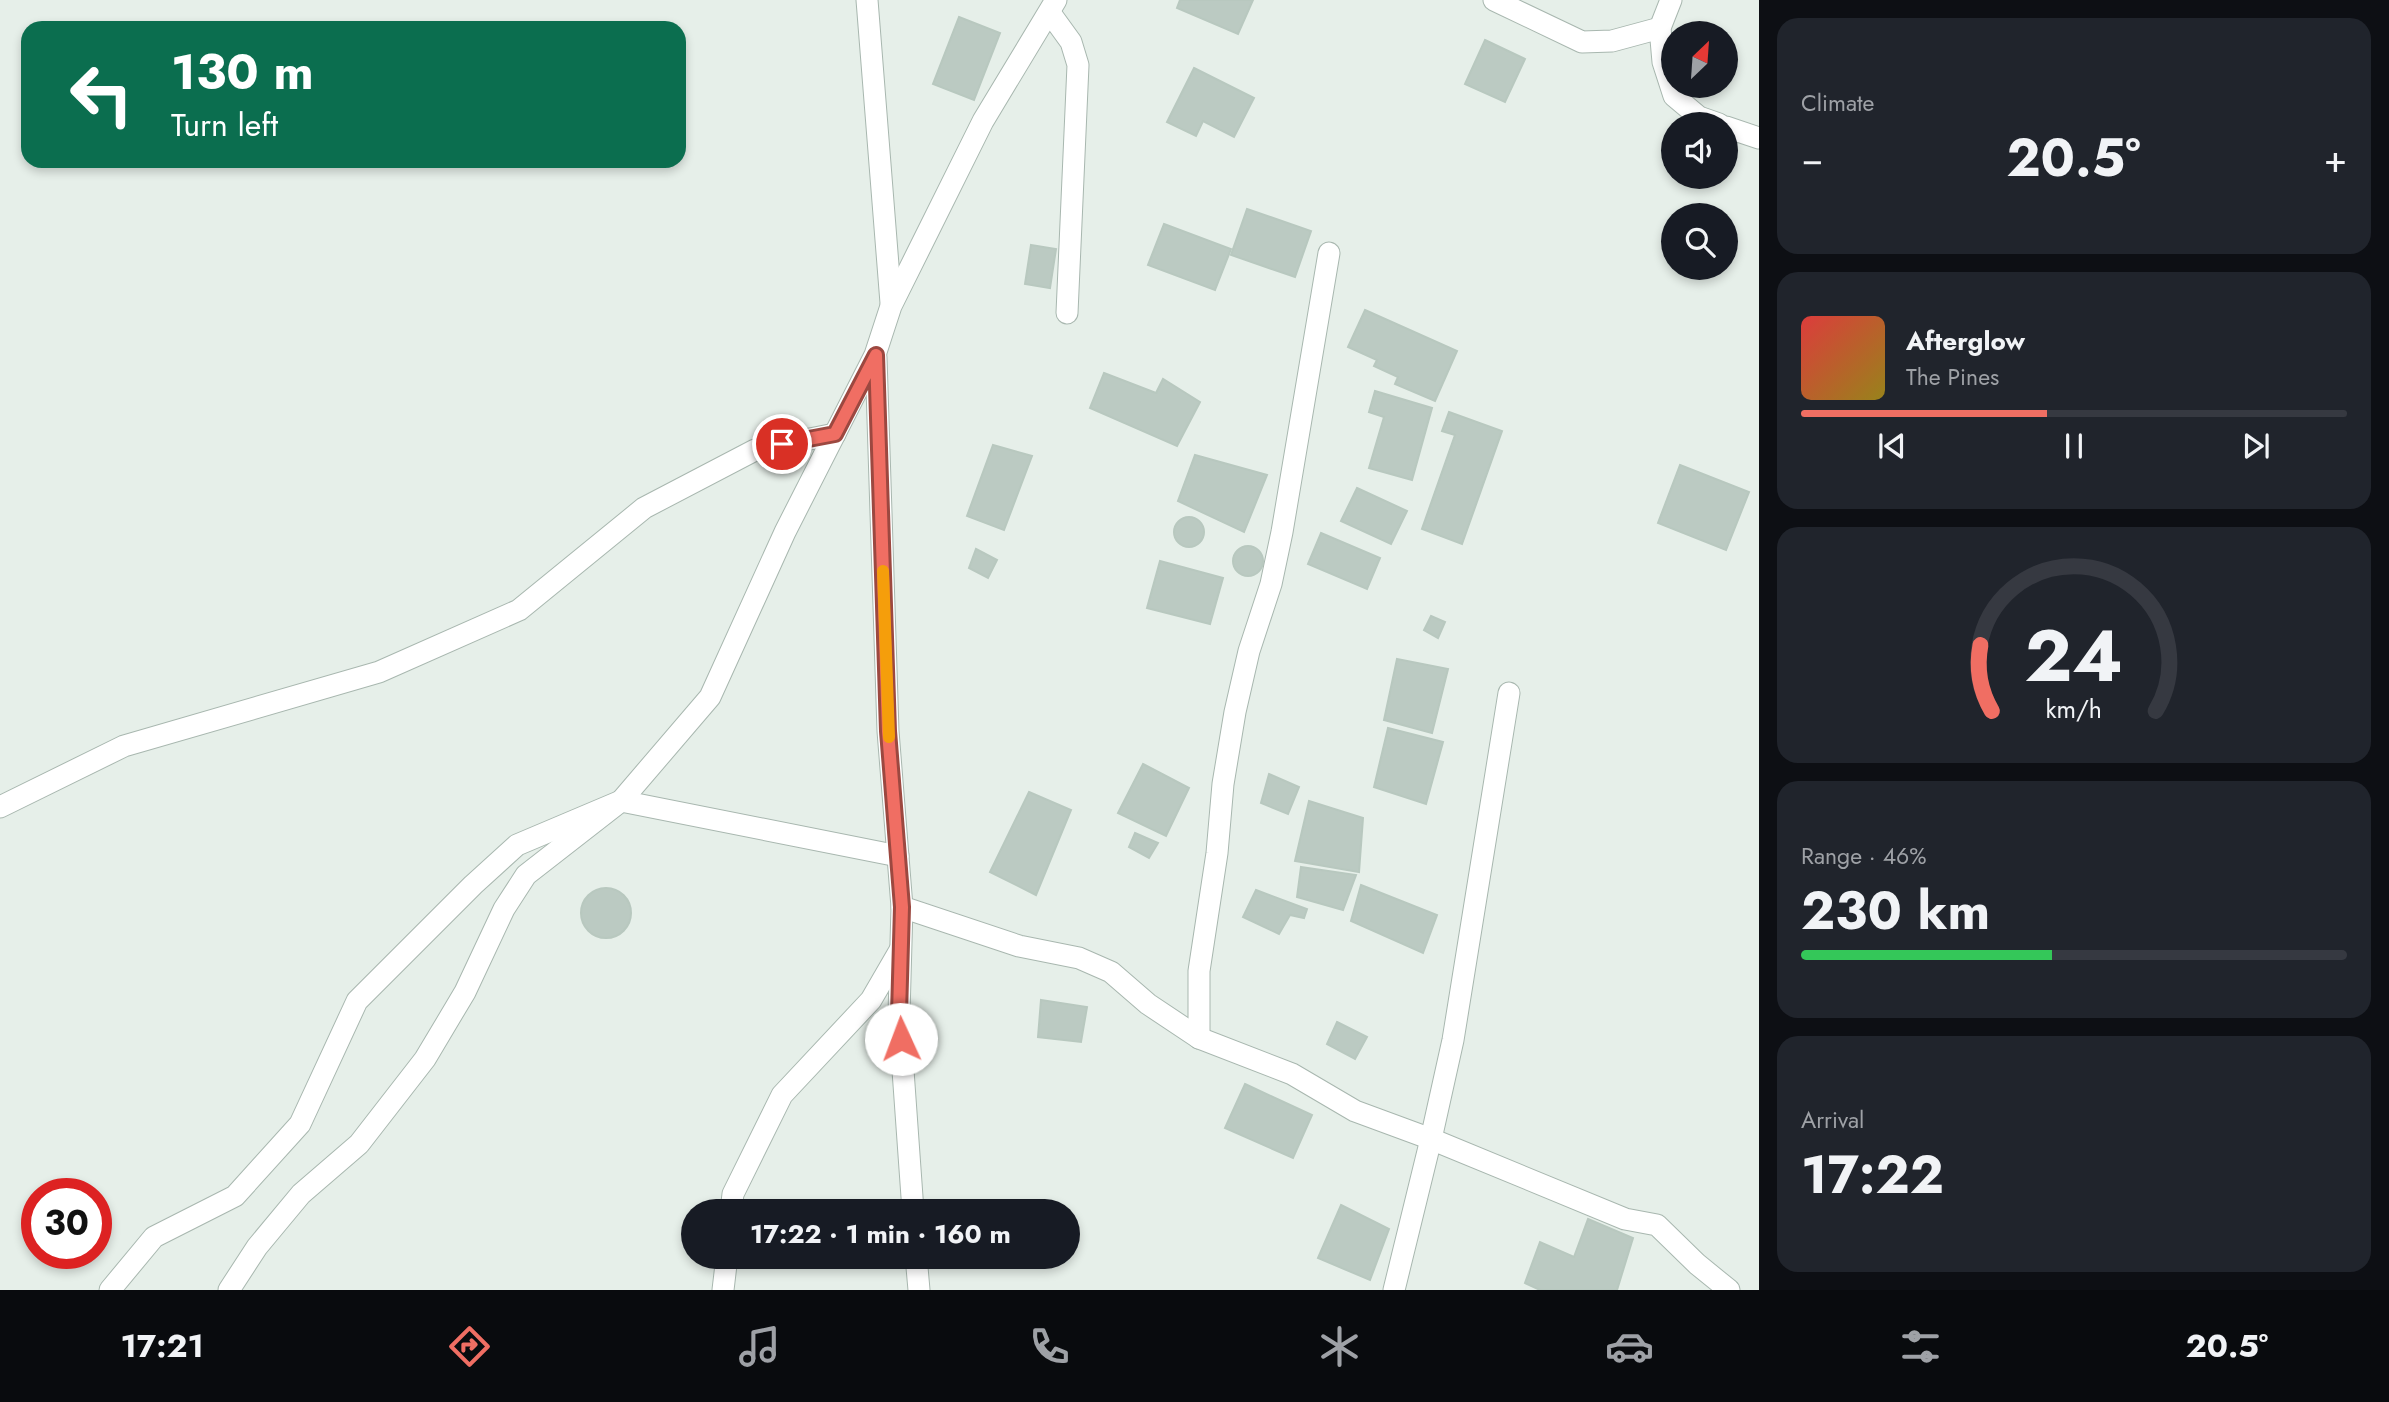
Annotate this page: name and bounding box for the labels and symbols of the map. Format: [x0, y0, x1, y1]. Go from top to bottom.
north arrow [1661, 21, 1738, 98]
pin [752, 414, 812, 474]
position arrow [864, 1002, 938, 1076]
speed limit sign: 30 [21, 1178, 112, 1269]

